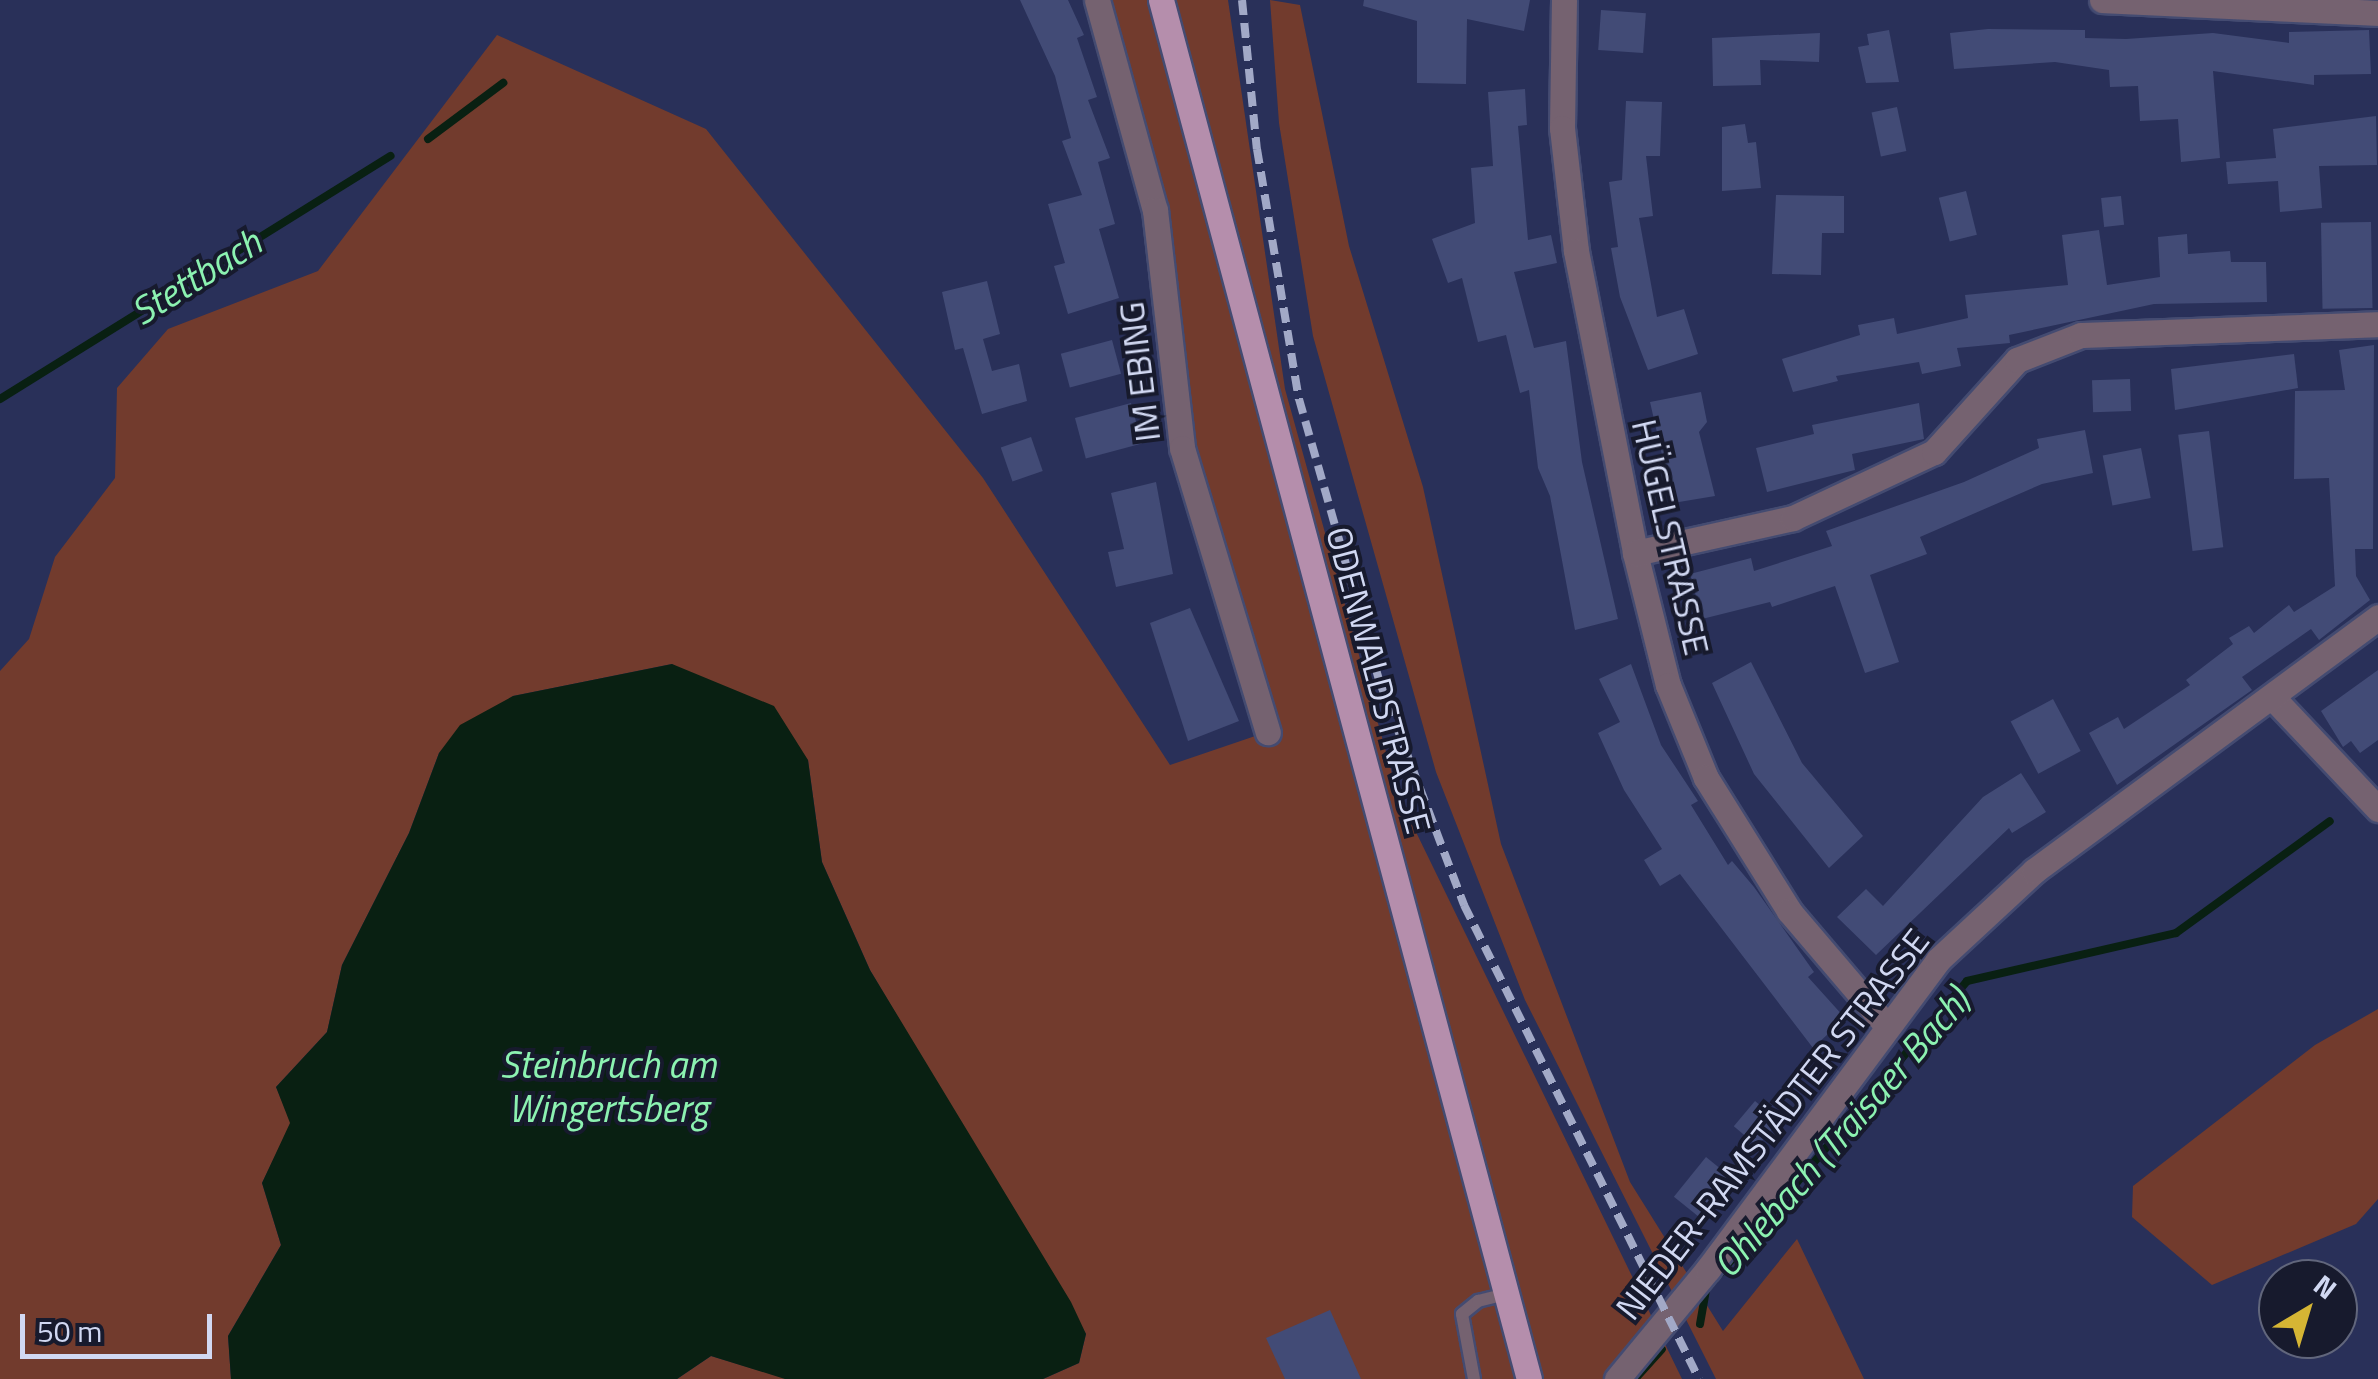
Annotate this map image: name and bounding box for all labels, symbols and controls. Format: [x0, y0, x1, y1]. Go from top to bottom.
water label: Stettbach [122, 219, 270, 335]
street label: IM EBING [1110, 300, 1168, 444]
street label: HÜGELSTRASSE [1623, 415, 1719, 659]
street label: ODENWALDSTRASSE [1318, 522, 1440, 838]
street label: NIEDER-RAMSTÄDTER STRASSE [1607, 921, 1937, 1327]
water label: Ohlebach (Traisaer Bach) [1703, 979, 1979, 1287]
water label: Steinbruch am Wingertsberg [500, 1042, 716, 1132]
north arrow [2258, 1259, 2358, 1359]
text: N [2305, 1264, 2346, 1309]
scale bar [25, 1294, 218, 1356]
text: 50 m [37, 1308, 102, 1354]

